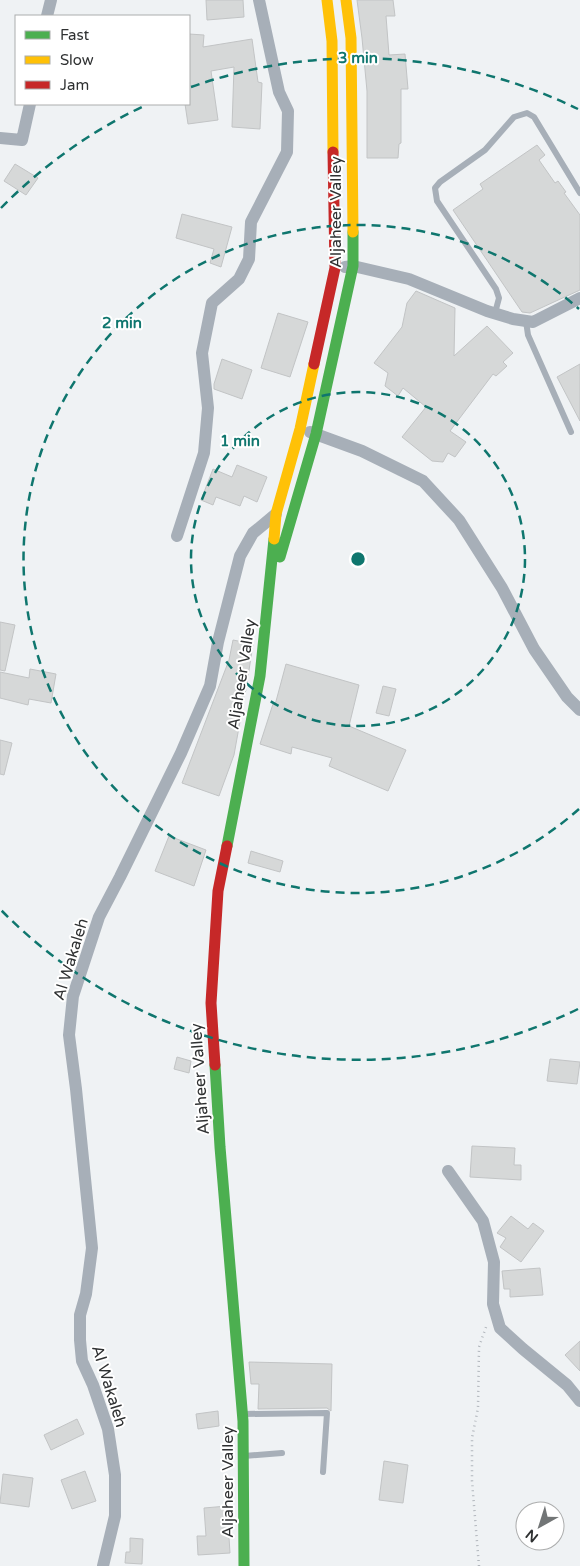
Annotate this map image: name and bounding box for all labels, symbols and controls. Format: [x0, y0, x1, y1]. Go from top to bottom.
legend [15, 15, 190, 105]
text: Fast [60, 26, 90, 44]
text: 3 min [338, 49, 378, 67]
text: Slow [60, 51, 94, 69]
text: Jam [60, 76, 89, 94]
street label: Aljaheer Valley [326, 156, 346, 268]
text: 2 min [102, 314, 142, 332]
text: 1 min [220, 432, 260, 450]
centre of rings [349, 550, 367, 568]
street label: Aljaheer Valley [223, 617, 261, 731]
street label: Al Wakaleh [49, 916, 93, 1003]
street label: Aljaheer Valley [186, 1022, 214, 1135]
street label: Al Wakaleh [87, 1343, 131, 1430]
street label: Aljaheer Valley [218, 1426, 238, 1538]
north arrow [515, 1501, 565, 1551]
text: N [522, 1526, 542, 1546]

